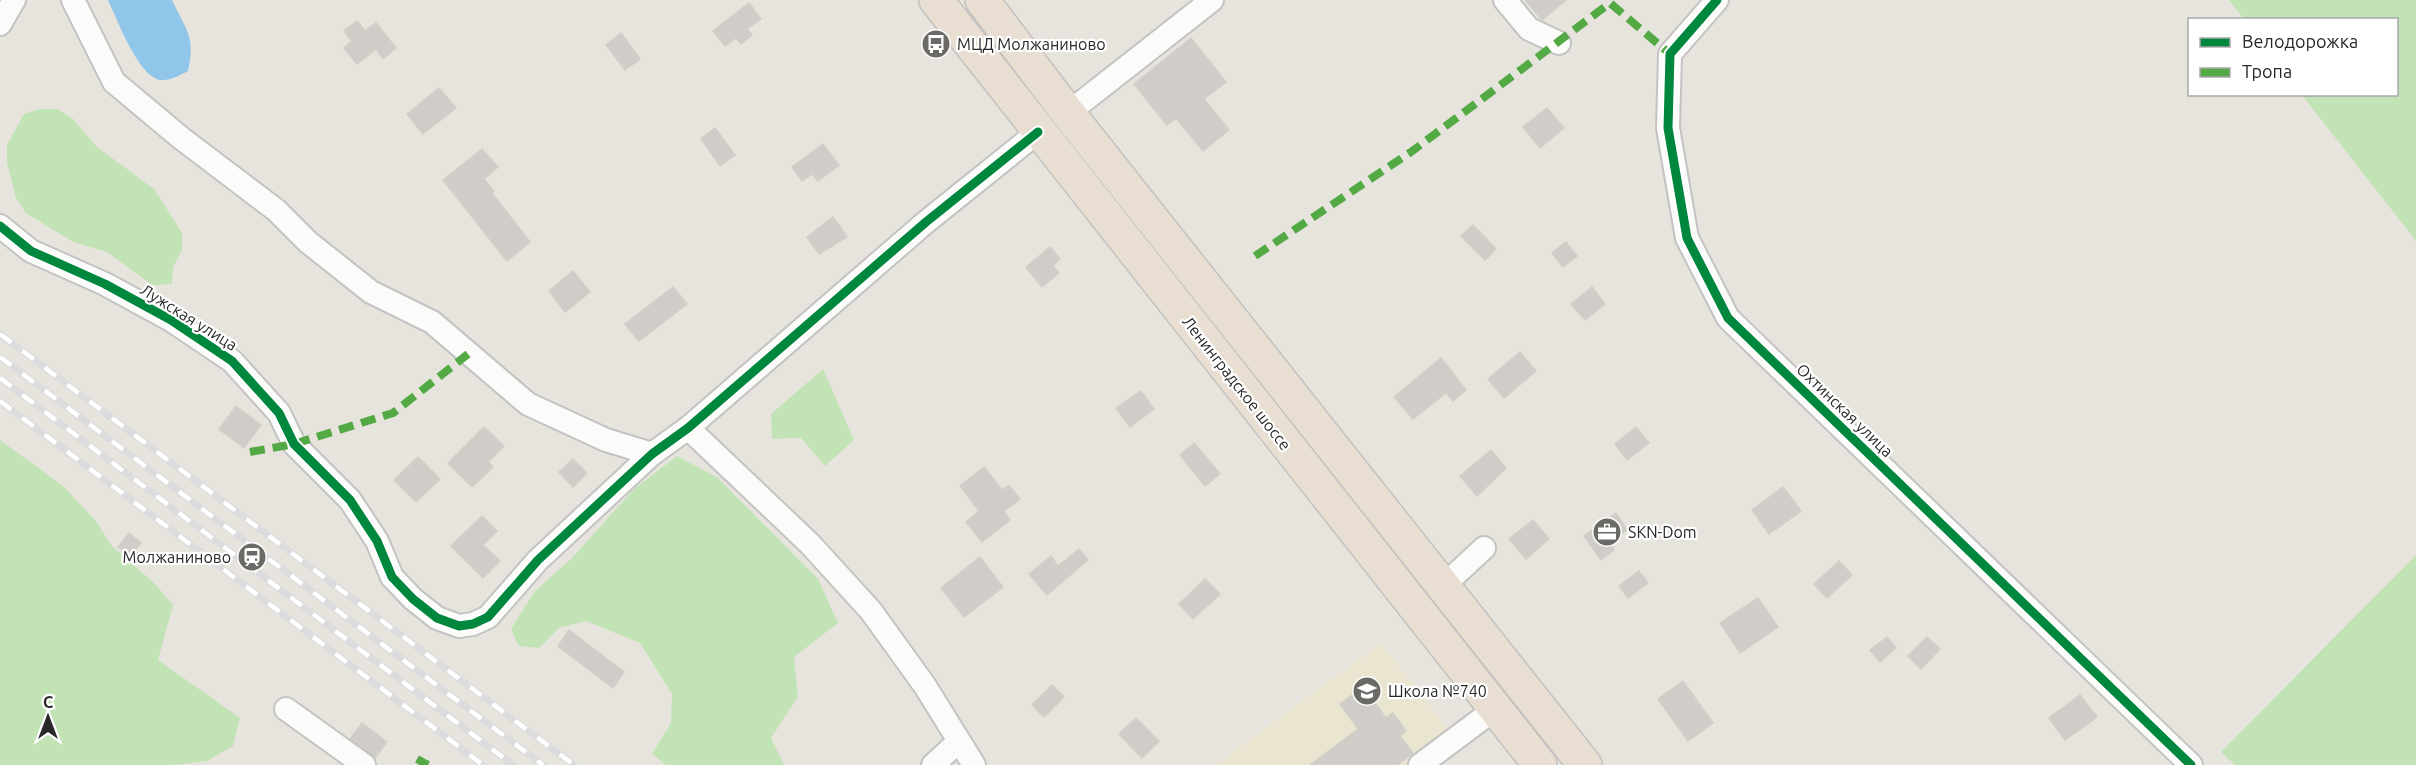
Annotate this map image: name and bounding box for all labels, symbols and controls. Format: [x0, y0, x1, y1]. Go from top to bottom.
legend [2188, 18, 2398, 96]
bus stop icon: МЦД Молжаниново [920, 28, 952, 60]
text: Велодорожка [2242, 31, 2358, 51]
place label: МЦД Молжаниново [957, 35, 1106, 53]
text: Тропа [2242, 61, 2292, 81]
street label: Лужская улица [137, 280, 241, 354]
street label: Ленинградское шоссе [1179, 313, 1295, 453]
street label: Охтинская улица [1793, 360, 1897, 460]
office icon: SKN-Dom [1591, 516, 1623, 548]
place label: SKN-Dom [1628, 523, 1697, 541]
station icon: Молжаниново [236, 541, 268, 573]
place label: Молжаниново [123, 548, 231, 566]
school or university icon: Школа №740 [1351, 675, 1383, 707]
place label: Школа №740 [1388, 682, 1487, 700]
north arrow [18, 687, 78, 747]
text: С [43, 693, 53, 711]

